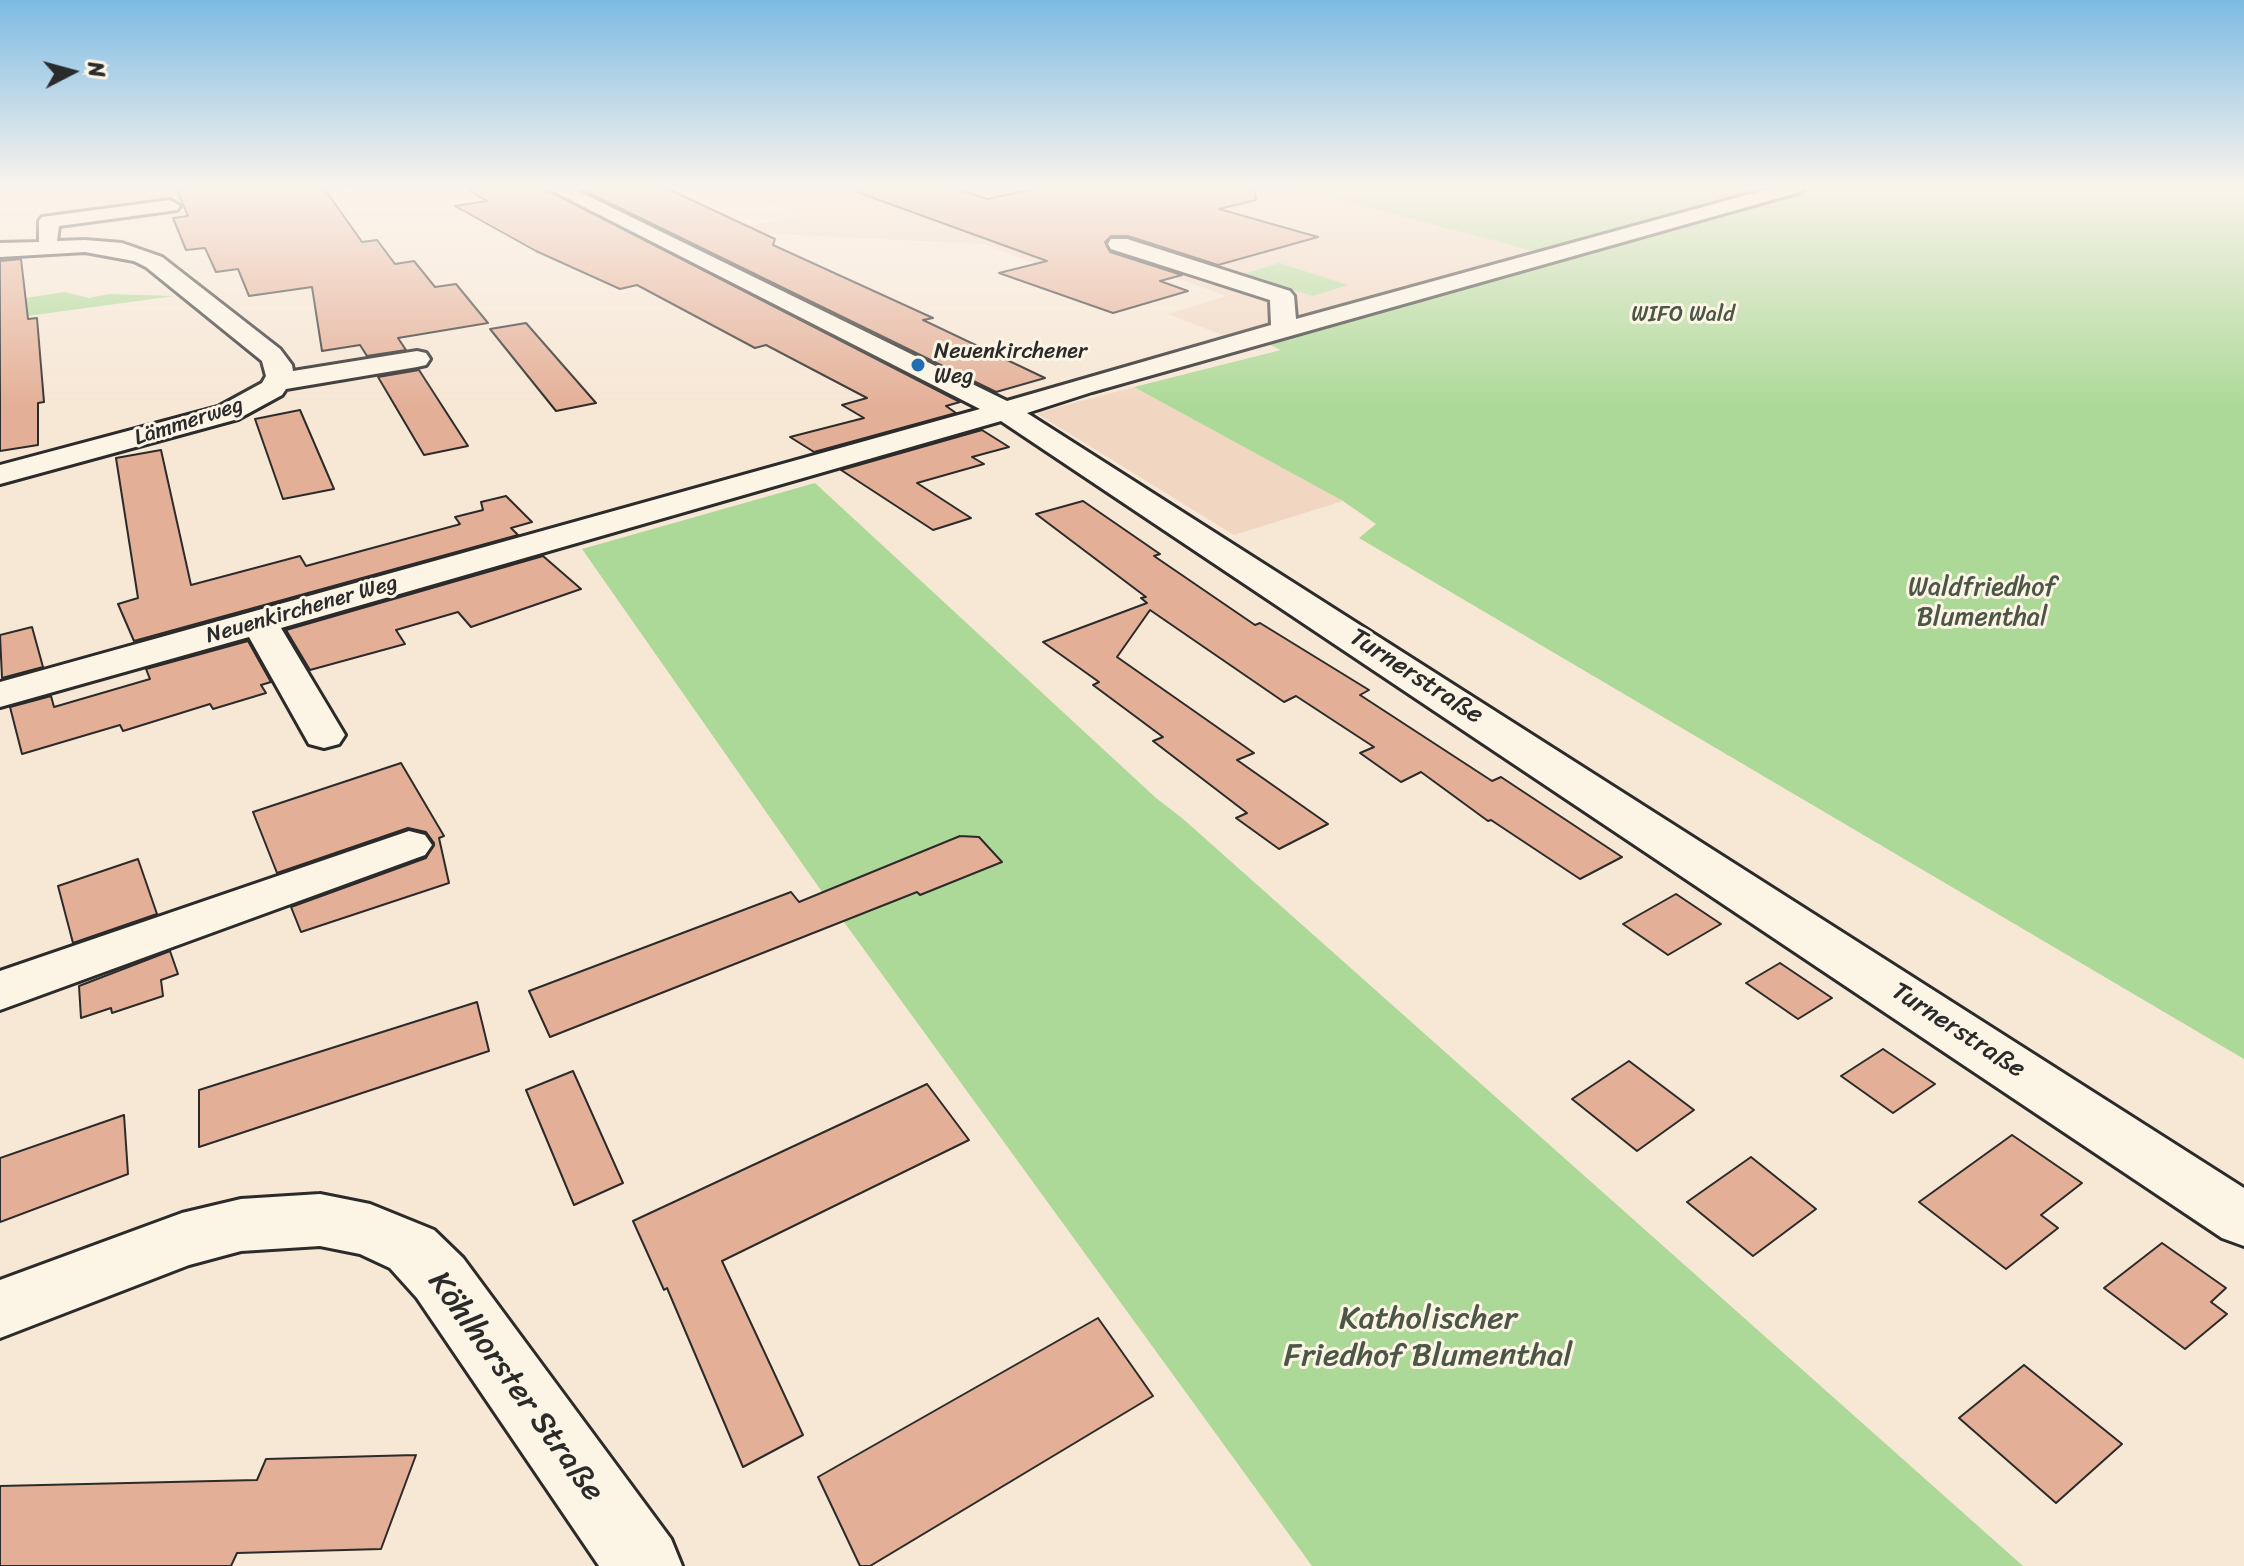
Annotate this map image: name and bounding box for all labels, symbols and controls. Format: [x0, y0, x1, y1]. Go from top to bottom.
north arrow [32, 32, 112, 112]
text: N [76, 60, 117, 79]
park label: WIFO Wald [1631, 302, 1735, 328]
place label: Neuenkirchener Weg [934, 339, 1087, 390]
marker: Neuenkirchener Weg [909, 356, 927, 374]
street label: Lämmerweg [131, 392, 247, 452]
street label: Neuenkirchener Weg [203, 570, 401, 650]
park label: Waldfriedhof Blumenthal [1908, 572, 2056, 634]
street label: Turnerstraße [1343, 622, 1489, 732]
street label: Turnerstraße [1885, 976, 2031, 1086]
street label: Köhlhorster Straße [419, 1264, 611, 1510]
park label: Katholischer Friedhof Blumenthal [1284, 1301, 1572, 1376]

